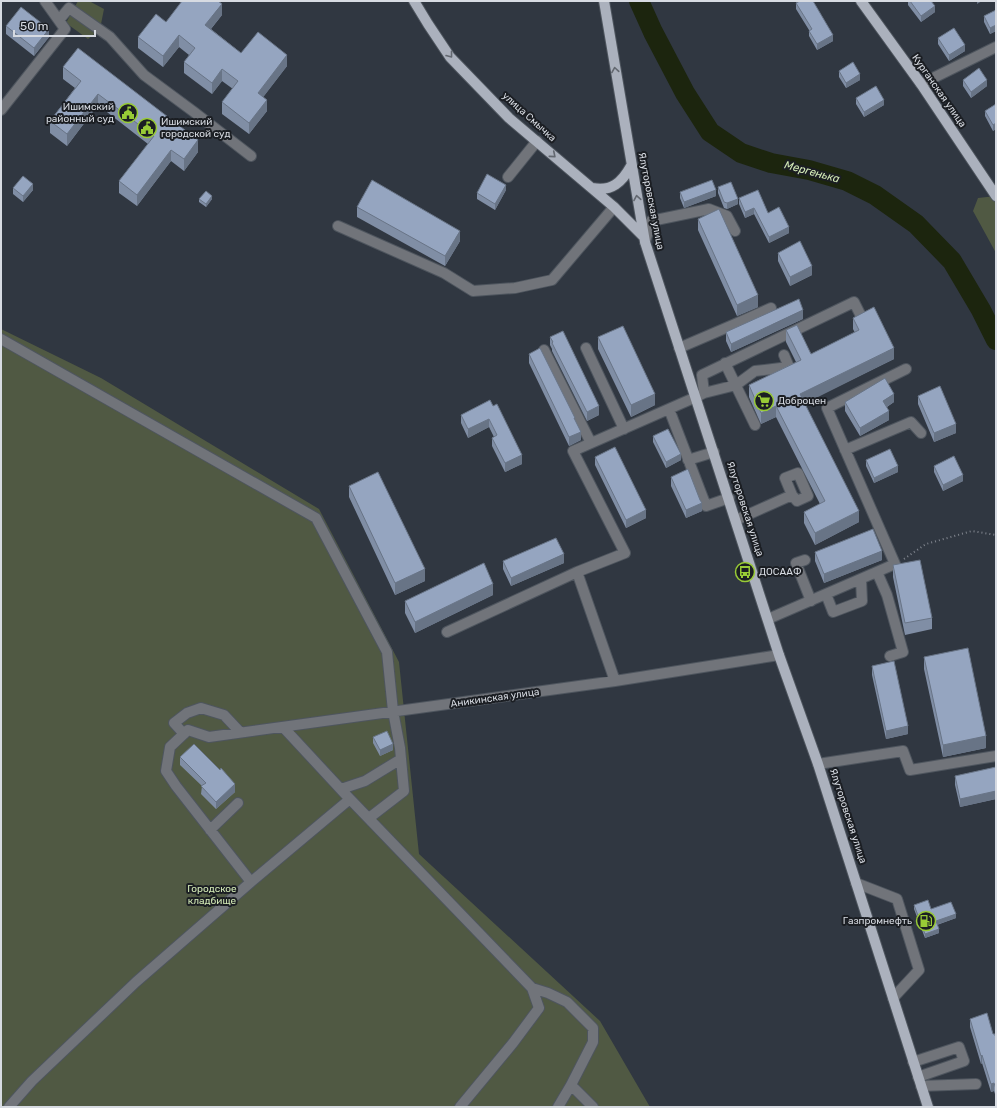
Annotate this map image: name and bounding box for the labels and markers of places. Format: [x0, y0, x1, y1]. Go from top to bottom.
place label: Ишимский районный суд [46, 101, 114, 125]
public building icon: Ишимский районный суд [117, 102, 139, 124]
place label: Ишимский городской суд [161, 116, 231, 140]
public building icon: Ишимский городской суд [136, 117, 158, 139]
supermarket icon: Доброцен [753, 390, 775, 412]
place label: Доброцен [778, 395, 826, 407]
bus stop icon: ДОСААФ [734, 561, 756, 583]
place label: ДОСААФ [759, 566, 801, 578]
fuel station icon: Газпромнефть [915, 910, 937, 932]
place label: Газпромнефть [843, 915, 912, 927]

